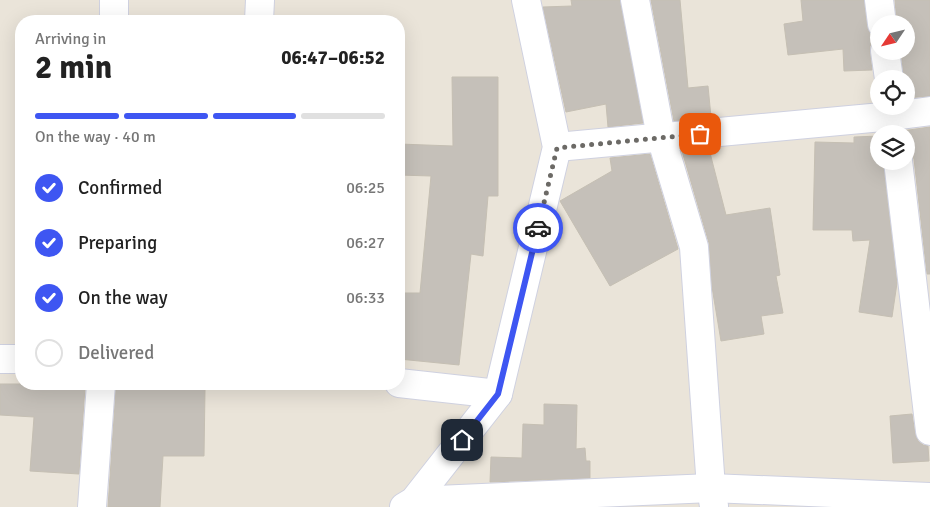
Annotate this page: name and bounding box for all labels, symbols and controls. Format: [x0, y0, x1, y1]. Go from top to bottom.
north arrow [870, 15, 915, 60]
map controls [870, 15, 915, 170]
text: Arriving in [35, 29, 106, 49]
text: 06:47–06:52 [281, 46, 385, 70]
text: 2 min [35, 48, 112, 87]
button: locate [870, 70, 915, 115]
pin [679, 113, 721, 155]
icon: bag [686, 120, 714, 148]
button: layers [870, 125, 915, 170]
text: On the way · 40 m [35, 127, 156, 147]
icon: check [35, 174, 63, 202]
text: Confirmed [78, 176, 162, 200]
text: 06:25 [346, 178, 385, 198]
courier [513, 203, 563, 253]
icon: car [524, 214, 552, 242]
icon: check [35, 229, 63, 257]
text: Preparing [78, 231, 157, 255]
text: 06:27 [346, 233, 385, 253]
icon: check [35, 284, 63, 312]
text: On the way [78, 286, 168, 310]
text: 06:33 [346, 288, 385, 308]
text: Delivered [78, 341, 154, 365]
pin [441, 419, 483, 461]
icon: home [448, 426, 476, 454]

